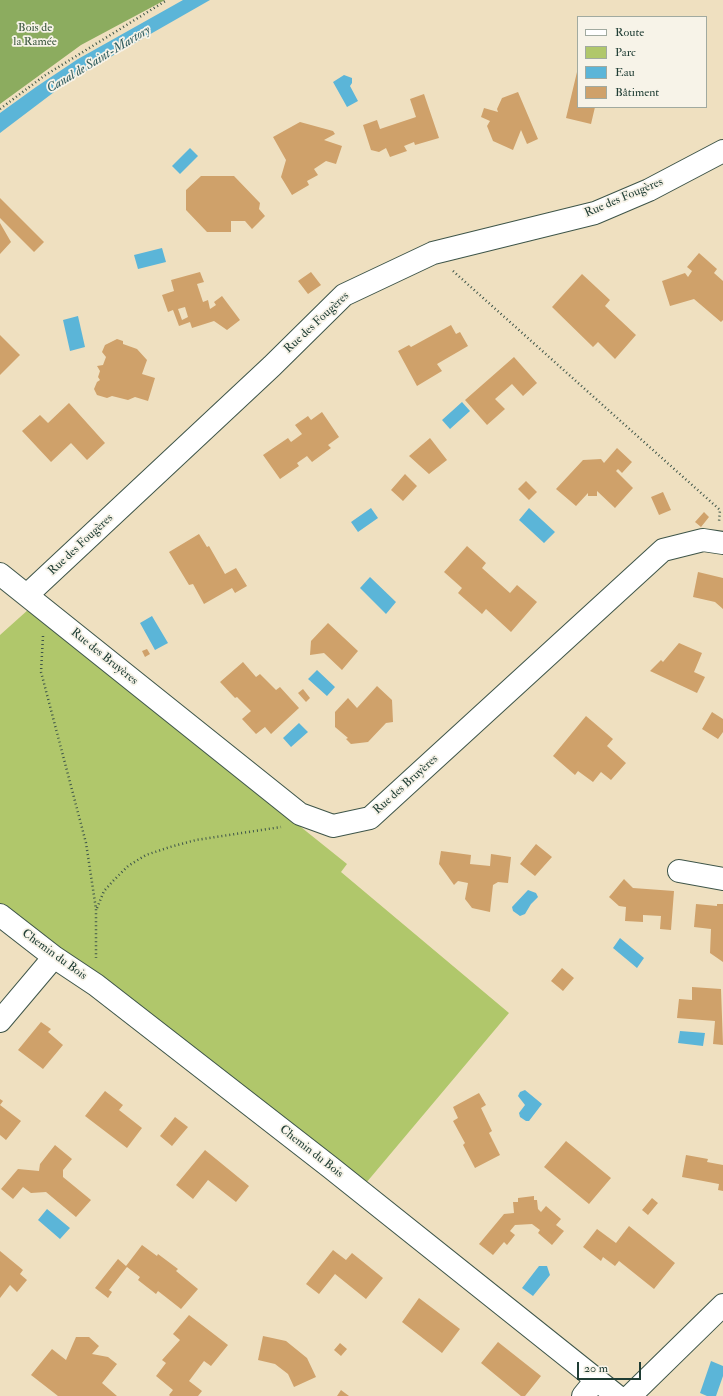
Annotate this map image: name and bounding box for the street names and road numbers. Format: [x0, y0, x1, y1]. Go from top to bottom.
street label: Rue des Fougères [583, 175, 665, 221]
street label: Rue des Fougères [282, 289, 352, 357]
street label: Rue des Fougères [46, 511, 116, 579]
street label: Rue des Bruyères [68, 626, 140, 688]
street label: Rue des Bruyères [371, 752, 441, 818]
street label: Chemin du Bois [19, 927, 89, 983]
street label: Chemin du Bois [276, 1123, 346, 1181]

